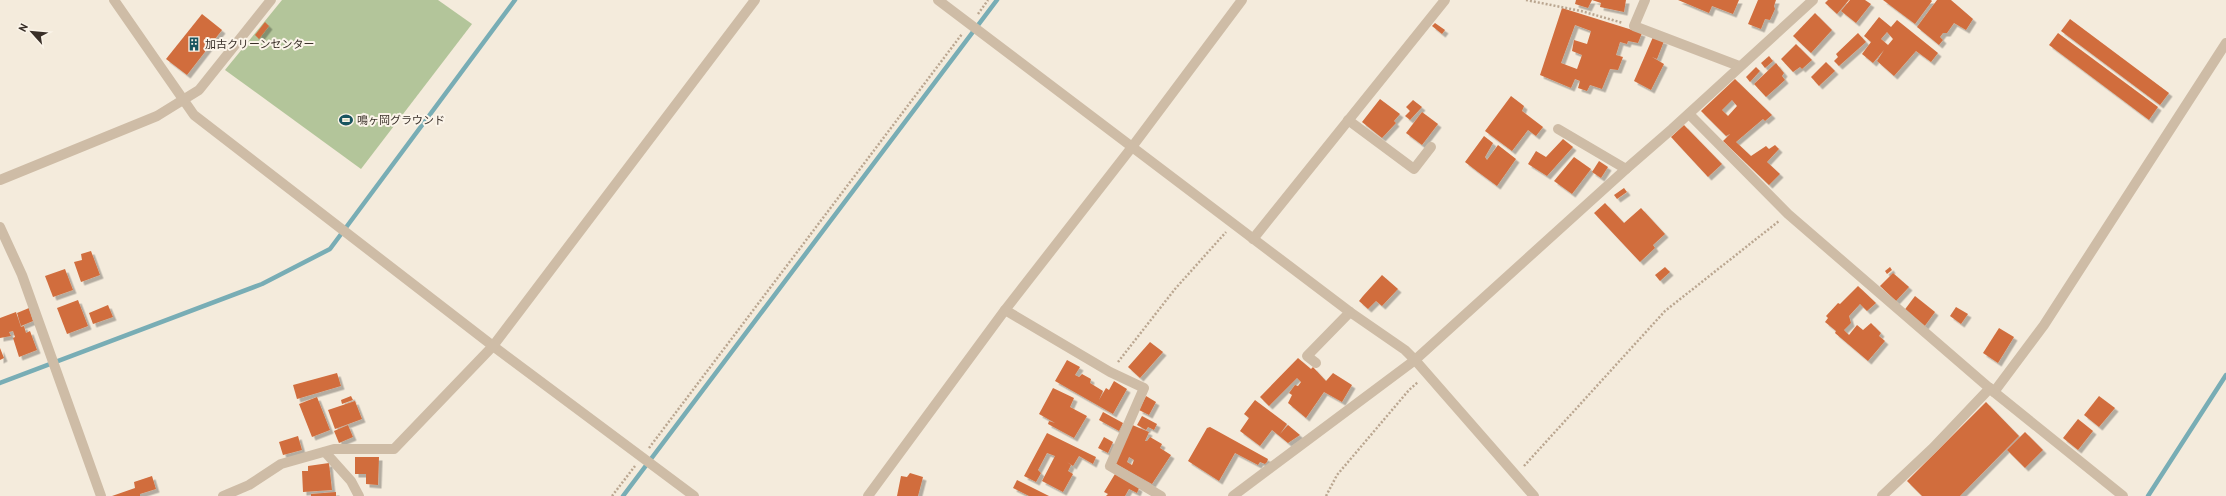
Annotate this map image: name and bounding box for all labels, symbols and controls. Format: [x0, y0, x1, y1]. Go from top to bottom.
north arrow [12, 12, 52, 52]
text: N [15, 21, 31, 34]
building icon: 加古クリーンセンター [186, 36, 202, 52]
place label: 加古クリーンセンター [205, 37, 314, 51]
sports icon: 鳴ヶ岡グラウンド [338, 112, 354, 128]
place label: 鳴ヶ岡グラウンド [357, 113, 445, 127]

